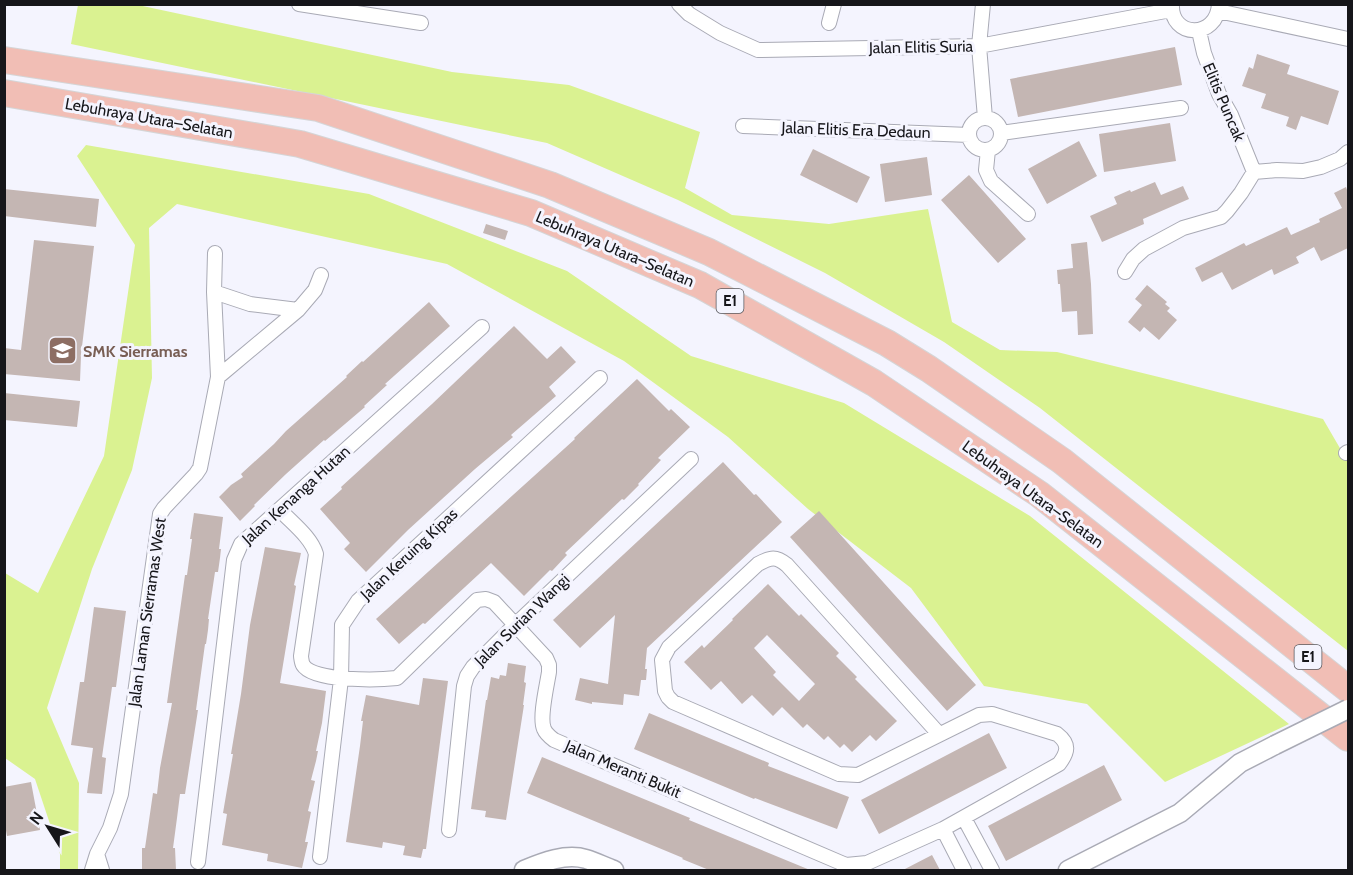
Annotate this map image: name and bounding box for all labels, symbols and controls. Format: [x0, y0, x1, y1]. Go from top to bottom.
street label: Jalan Elitis Suria [868, 37, 974, 57]
street label: Elitis Puncak [1199, 60, 1249, 145]
street label: Lebuhraya Utara–Selatan [64, 94, 234, 142]
street label: Jalan Elitis Era Dedaun [780, 118, 931, 142]
street label: Lebuhraya Utara–Selatan [533, 207, 697, 291]
road number: E1 [716, 289, 744, 313]
school or university icon: SMK Sierramas [46, 335, 78, 367]
place label: SMK Sierramas [83, 342, 188, 361]
street label: Lebuhraya Utara–Selatan [959, 436, 1107, 552]
street label: Jalan Kenanga Hutan [237, 442, 354, 549]
street label: Jalan Keruing Kipas [356, 504, 462, 604]
street label: Jalan Laman Sierramas West [124, 516, 170, 709]
street label: Jalan Surian Wangi [470, 570, 573, 671]
road number: E1 [1294, 645, 1322, 669]
street label: Jalan Meranti Bukit [561, 736, 684, 802]
north arrow [18, 797, 78, 857]
text: N [25, 808, 47, 829]

